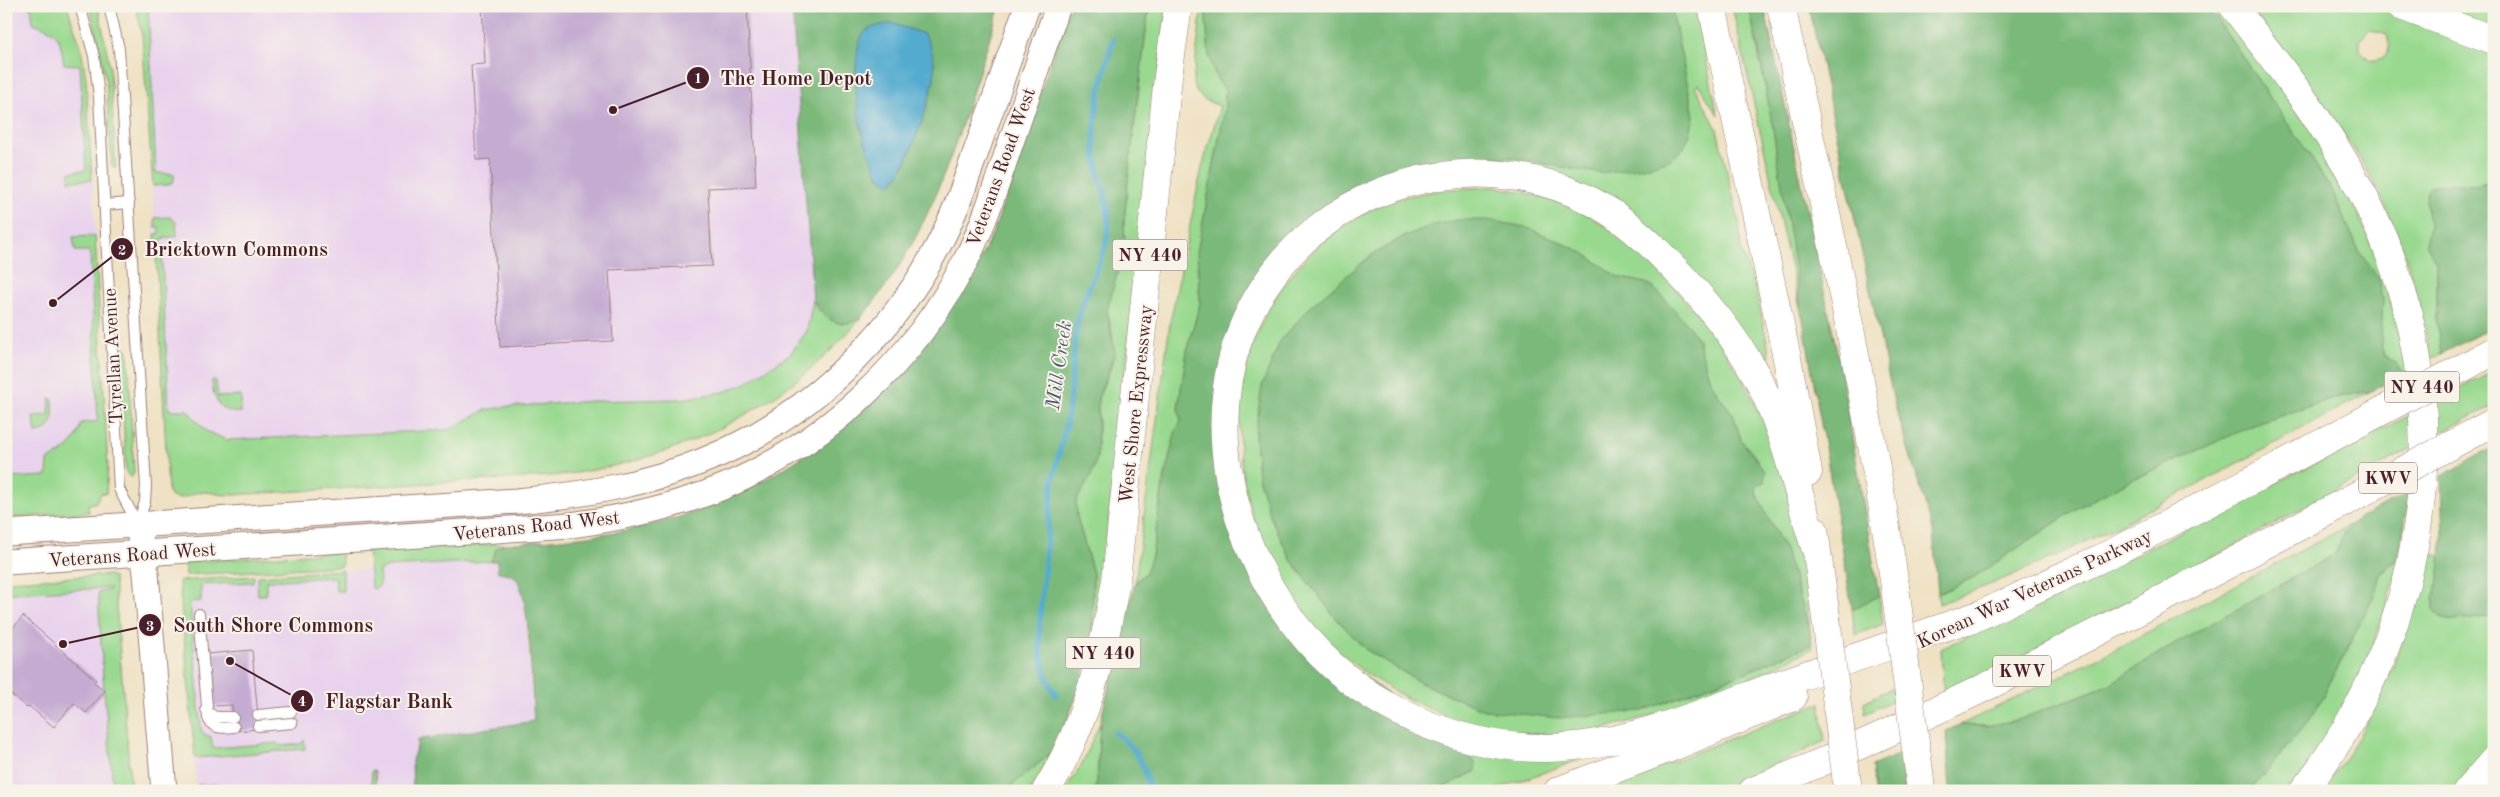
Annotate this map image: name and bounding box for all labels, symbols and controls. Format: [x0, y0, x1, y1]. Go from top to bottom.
callout: The Home Depot [686, 60, 882, 95]
text: The Home Depot [720, 70, 872, 90]
text: 1 [694, 72, 702, 87]
street label: Veterans Road West [965, 86, 1040, 250]
callout: Bricktown Commons [109, 232, 338, 267]
road number: NY 440 [1112, 240, 1188, 270]
text: Bricktown Commons [144, 241, 328, 261]
text: 2 [118, 244, 126, 259]
street label: Tyrellan Avenue [101, 288, 128, 424]
street label: West Shore Expressway [1118, 304, 1157, 505]
water label: Mill Creek [1044, 319, 1076, 412]
road number: NY 440 [2384, 372, 2460, 402]
road number: KWV [2359, 462, 2417, 493]
street label: Veterans Road West [452, 509, 621, 546]
street label: Korean War Veterans Parkway [1915, 527, 2156, 653]
street label: Veterans Road West [48, 541, 216, 572]
callout: South Shore Commons [138, 608, 383, 643]
text: South Shore Commons [173, 617, 373, 637]
text: 3 [146, 620, 154, 635]
road number: NY 440 [1066, 638, 1140, 668]
road number: KWV [1993, 656, 2051, 686]
callout: Flagstar Bank [290, 684, 463, 719]
text: Flagstar Bank [325, 693, 453, 713]
text: 4 [298, 695, 306, 710]

